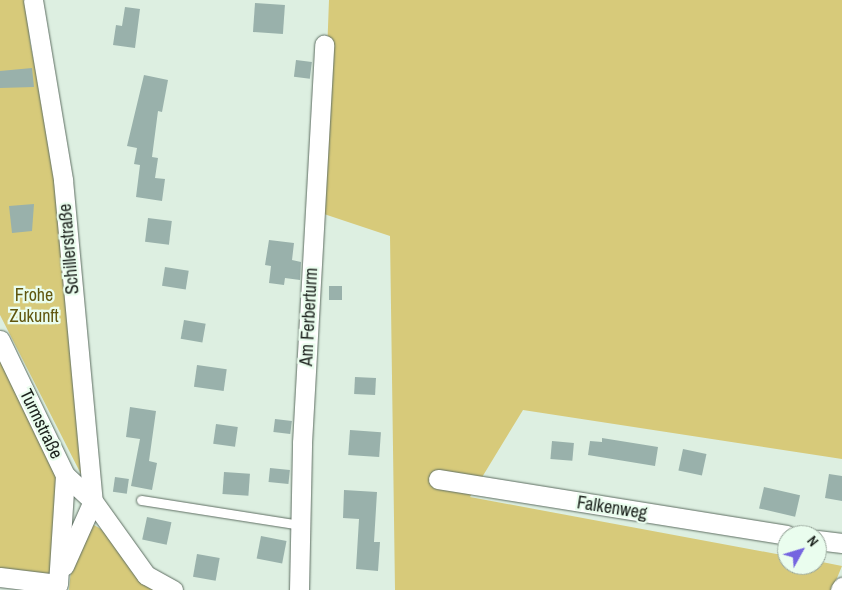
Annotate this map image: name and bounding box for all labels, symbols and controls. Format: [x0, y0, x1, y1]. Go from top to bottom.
street label: Schillerstraße [54, 203, 84, 295]
street label: Am Ferberturm [296, 267, 322, 367]
park label: Frohe Zukunft [9, 285, 59, 328]
street label: Turmstraße [15, 386, 67, 462]
street label: Falkenweg [575, 492, 649, 524]
north arrow [777, 525, 827, 575]
text: N [803, 532, 822, 550]

